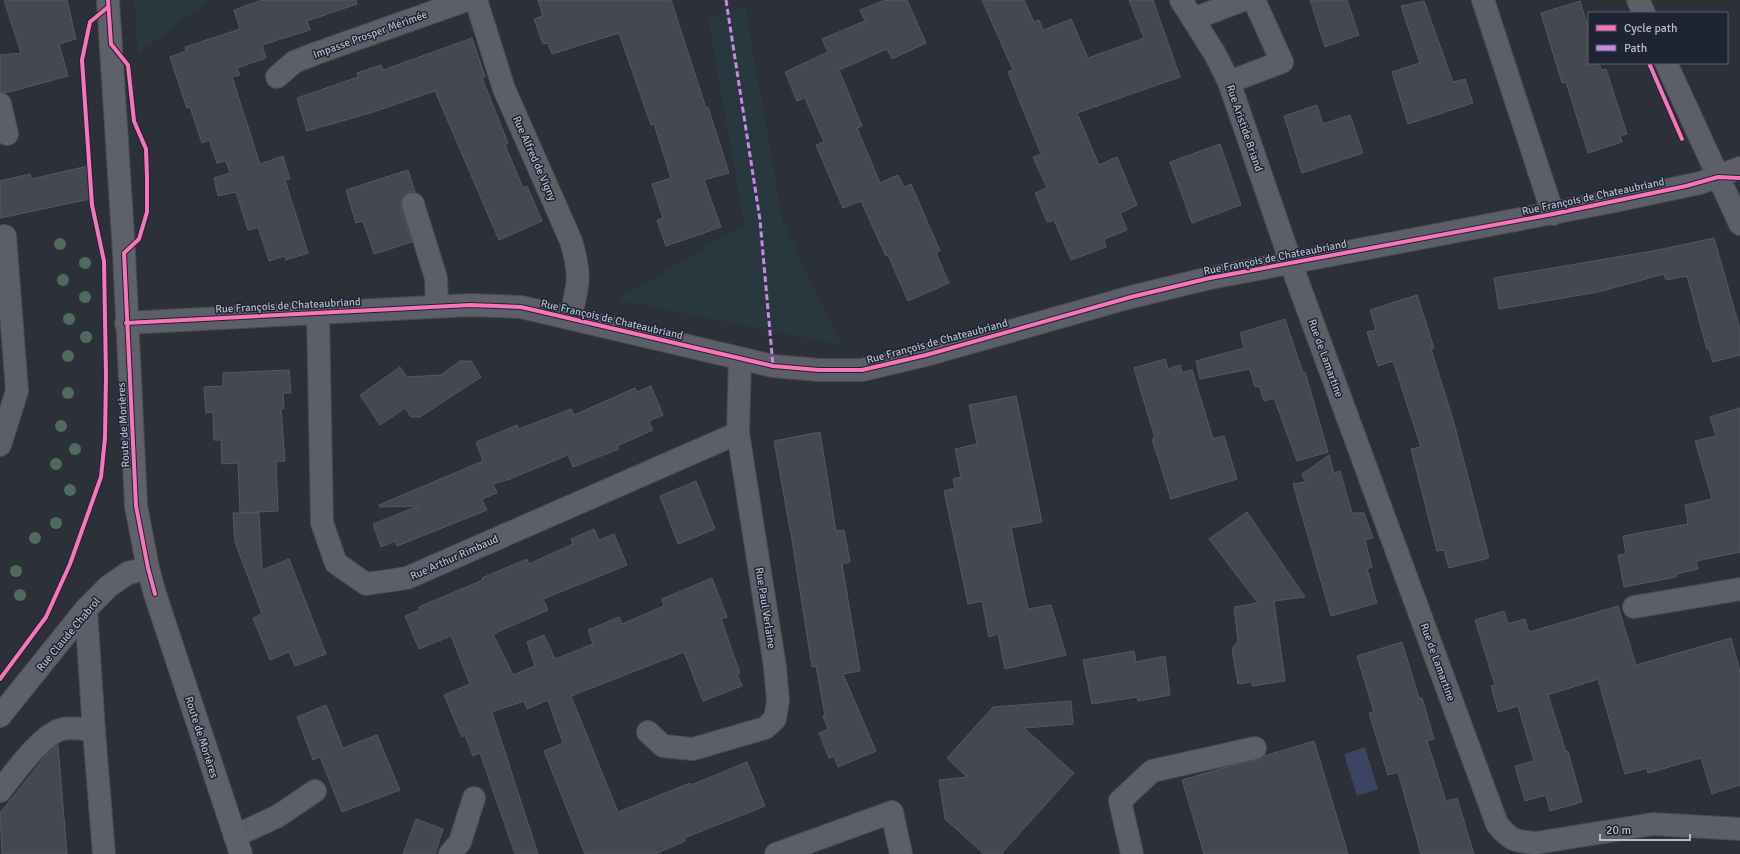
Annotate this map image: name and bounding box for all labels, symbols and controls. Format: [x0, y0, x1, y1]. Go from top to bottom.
street label: Impasse Prosper Mérimée [311, 8, 429, 61]
legend [1588, 12, 1728, 64]
text: Cycle path [1624, 21, 1677, 36]
text: Path [1624, 41, 1647, 56]
street label: Rue Aristide Briand [1224, 83, 1266, 173]
street label: Rue Alfred de Vigny [510, 114, 559, 203]
street label: Rue François de Chateaubriand [1521, 175, 1666, 218]
street label: Rue François de Chateaubriand [1202, 237, 1348, 278]
street label: Rue François de Chateaubriand [215, 295, 361, 316]
street label: Rue François de Chateaubriand [540, 297, 684, 342]
street label: Rue François de Chateaubriand [865, 316, 1009, 367]
street label: Rue de Lamartine [1305, 317, 1346, 399]
street label: Route de Morières [115, 382, 132, 468]
street label: Rue Arthur Rimbaud [408, 532, 500, 583]
street label: Rue Paul Verlaine [753, 566, 778, 650]
street label: Rue Claude Chabrol [34, 595, 103, 674]
street label: Rue de Lamartine [1417, 621, 1458, 703]
street label: Route de Morières [182, 695, 221, 780]
scale bar [1600, 816, 1690, 842]
text: 20 m [1606, 823, 1631, 838]

